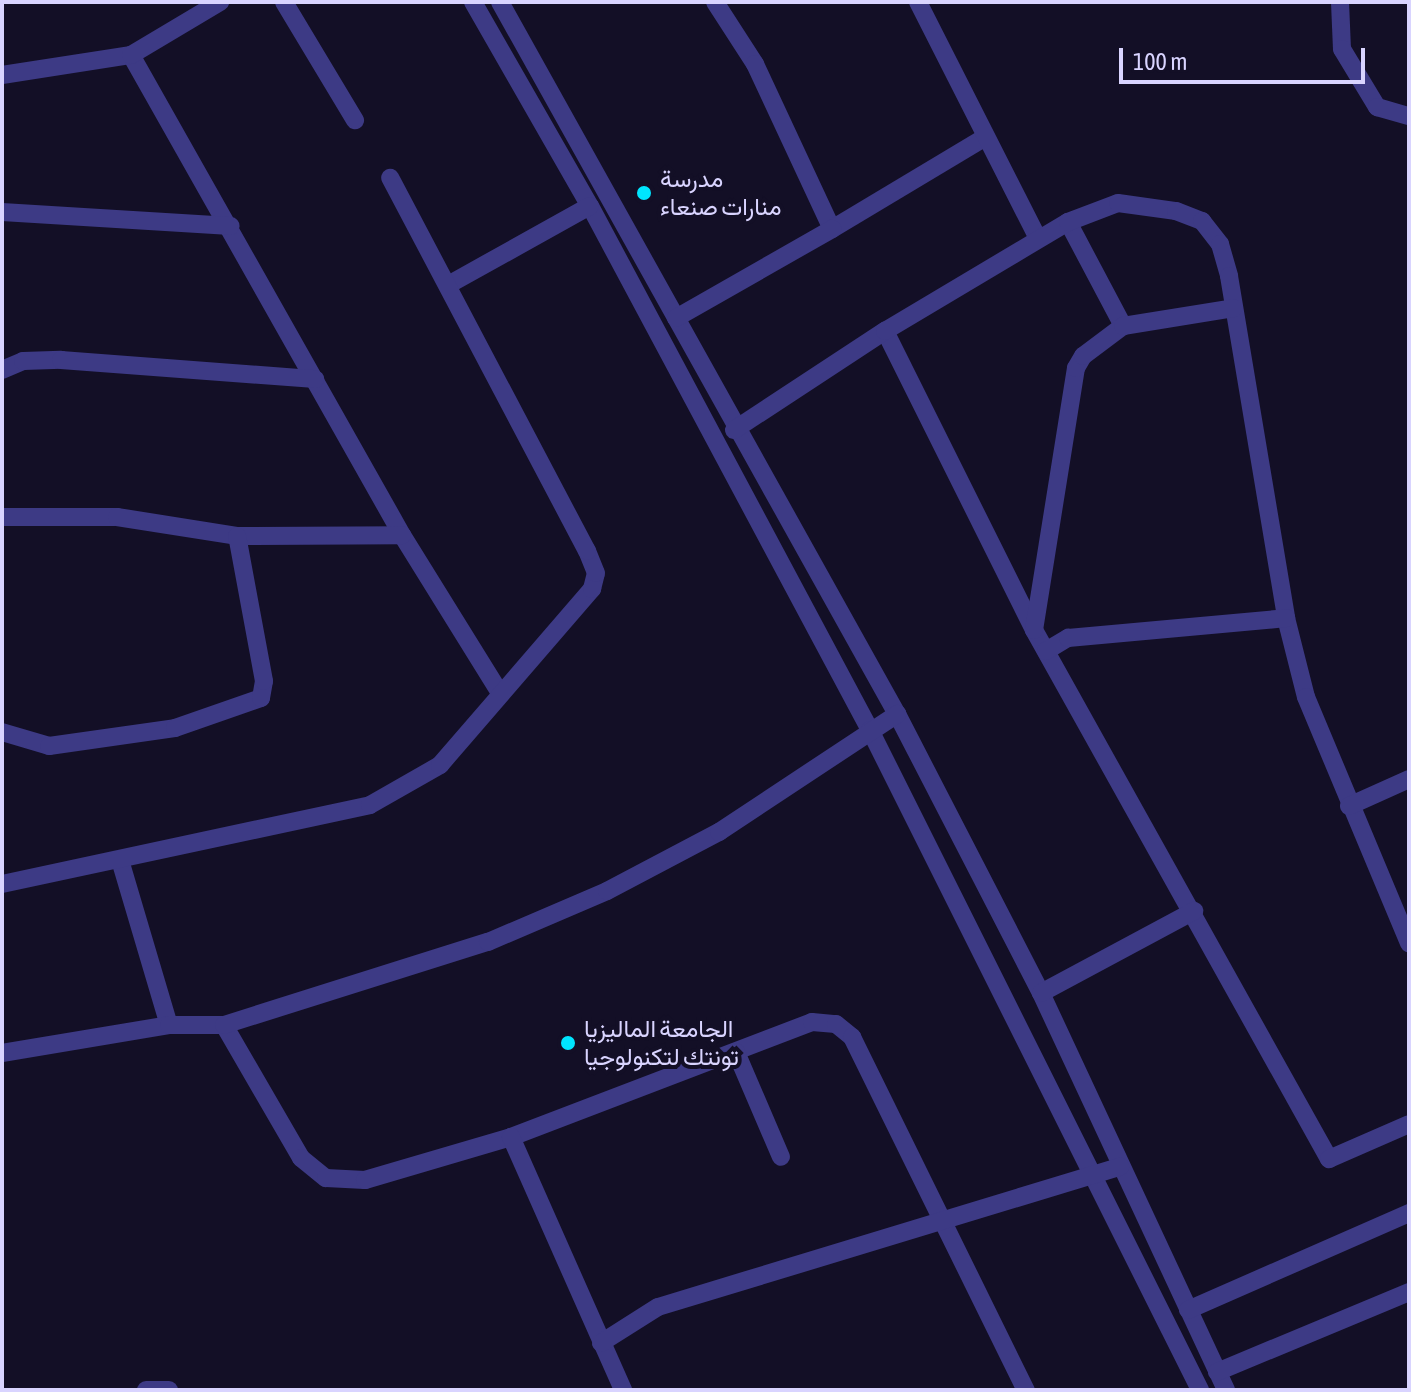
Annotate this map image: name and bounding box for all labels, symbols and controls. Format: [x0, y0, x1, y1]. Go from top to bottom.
scale bar [1123, 32, 1369, 82]
text: 100 m [1133, 48, 1187, 75]
place label: مدرسة منارات صنعاء [660, 165, 781, 221]
marker: مدرسة منارات صنعاء [635, 184, 653, 202]
place label: الجامعة الماليزيا تونتك لتكنولوجيا [584, 1015, 739, 1071]
marker: الجامعة الماليزيا تونتك لتكنولوجيا [559, 1034, 577, 1052]

